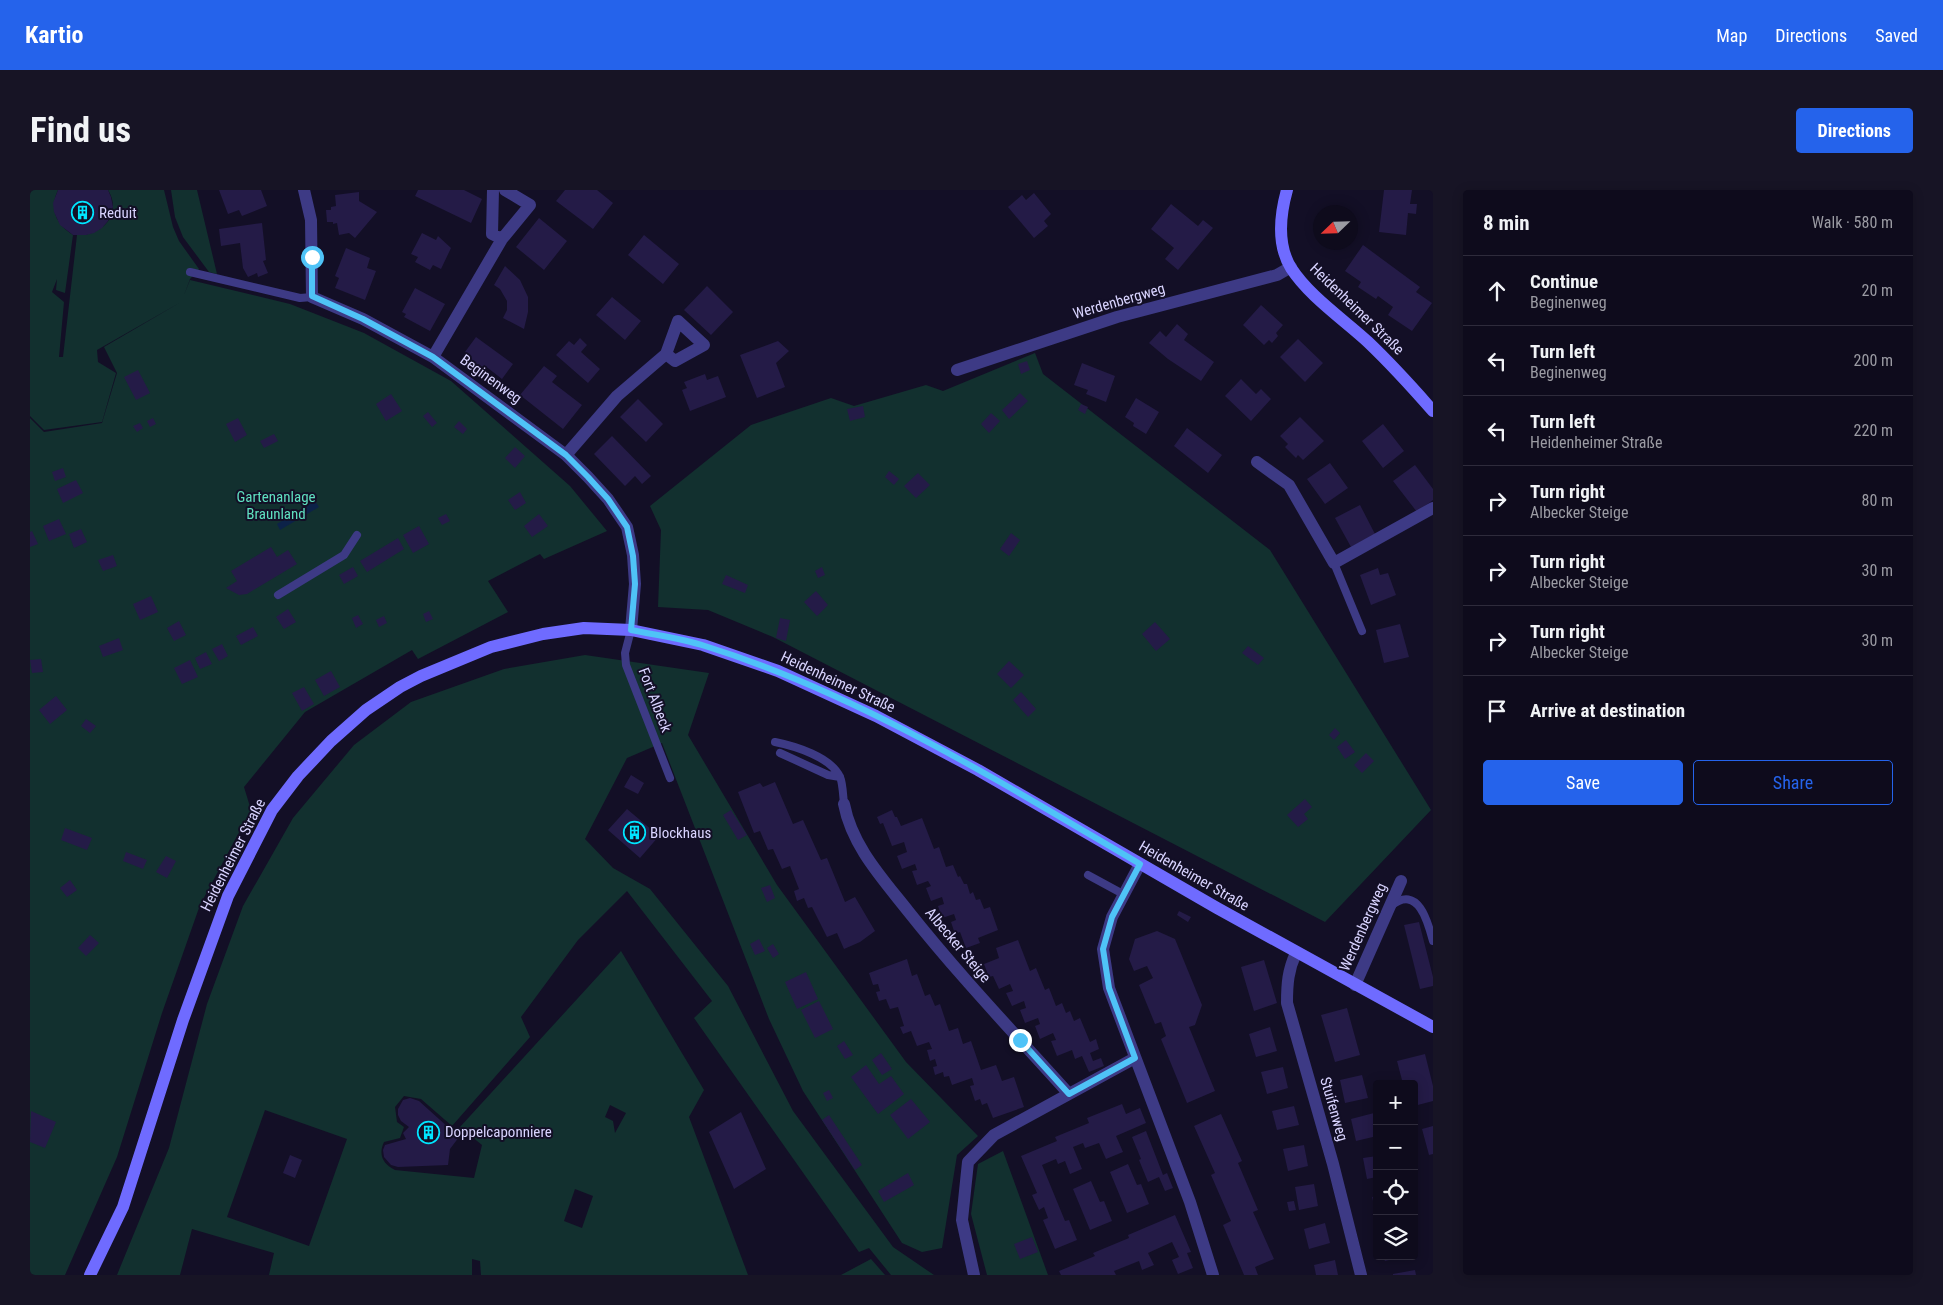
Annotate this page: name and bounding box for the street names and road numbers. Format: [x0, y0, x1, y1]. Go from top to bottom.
street label: Heidenheimer Straße [1306, 259, 1408, 359]
street label: Werdenbergweg [1071, 279, 1167, 323]
street label: Beginenweg [457, 351, 525, 407]
street label: Heidenheimer Straße [778, 648, 898, 716]
street label: Fort Albeck [634, 665, 676, 735]
street label: Heidenheimer Straße [197, 796, 269, 914]
street label: Heidenheimer Straße [1136, 837, 1252, 915]
street label: Werdenbergweg [1335, 880, 1391, 974]
street label: Albecker Steige [921, 904, 995, 986]
street label: Stuifenweg [1316, 1075, 1352, 1143]

